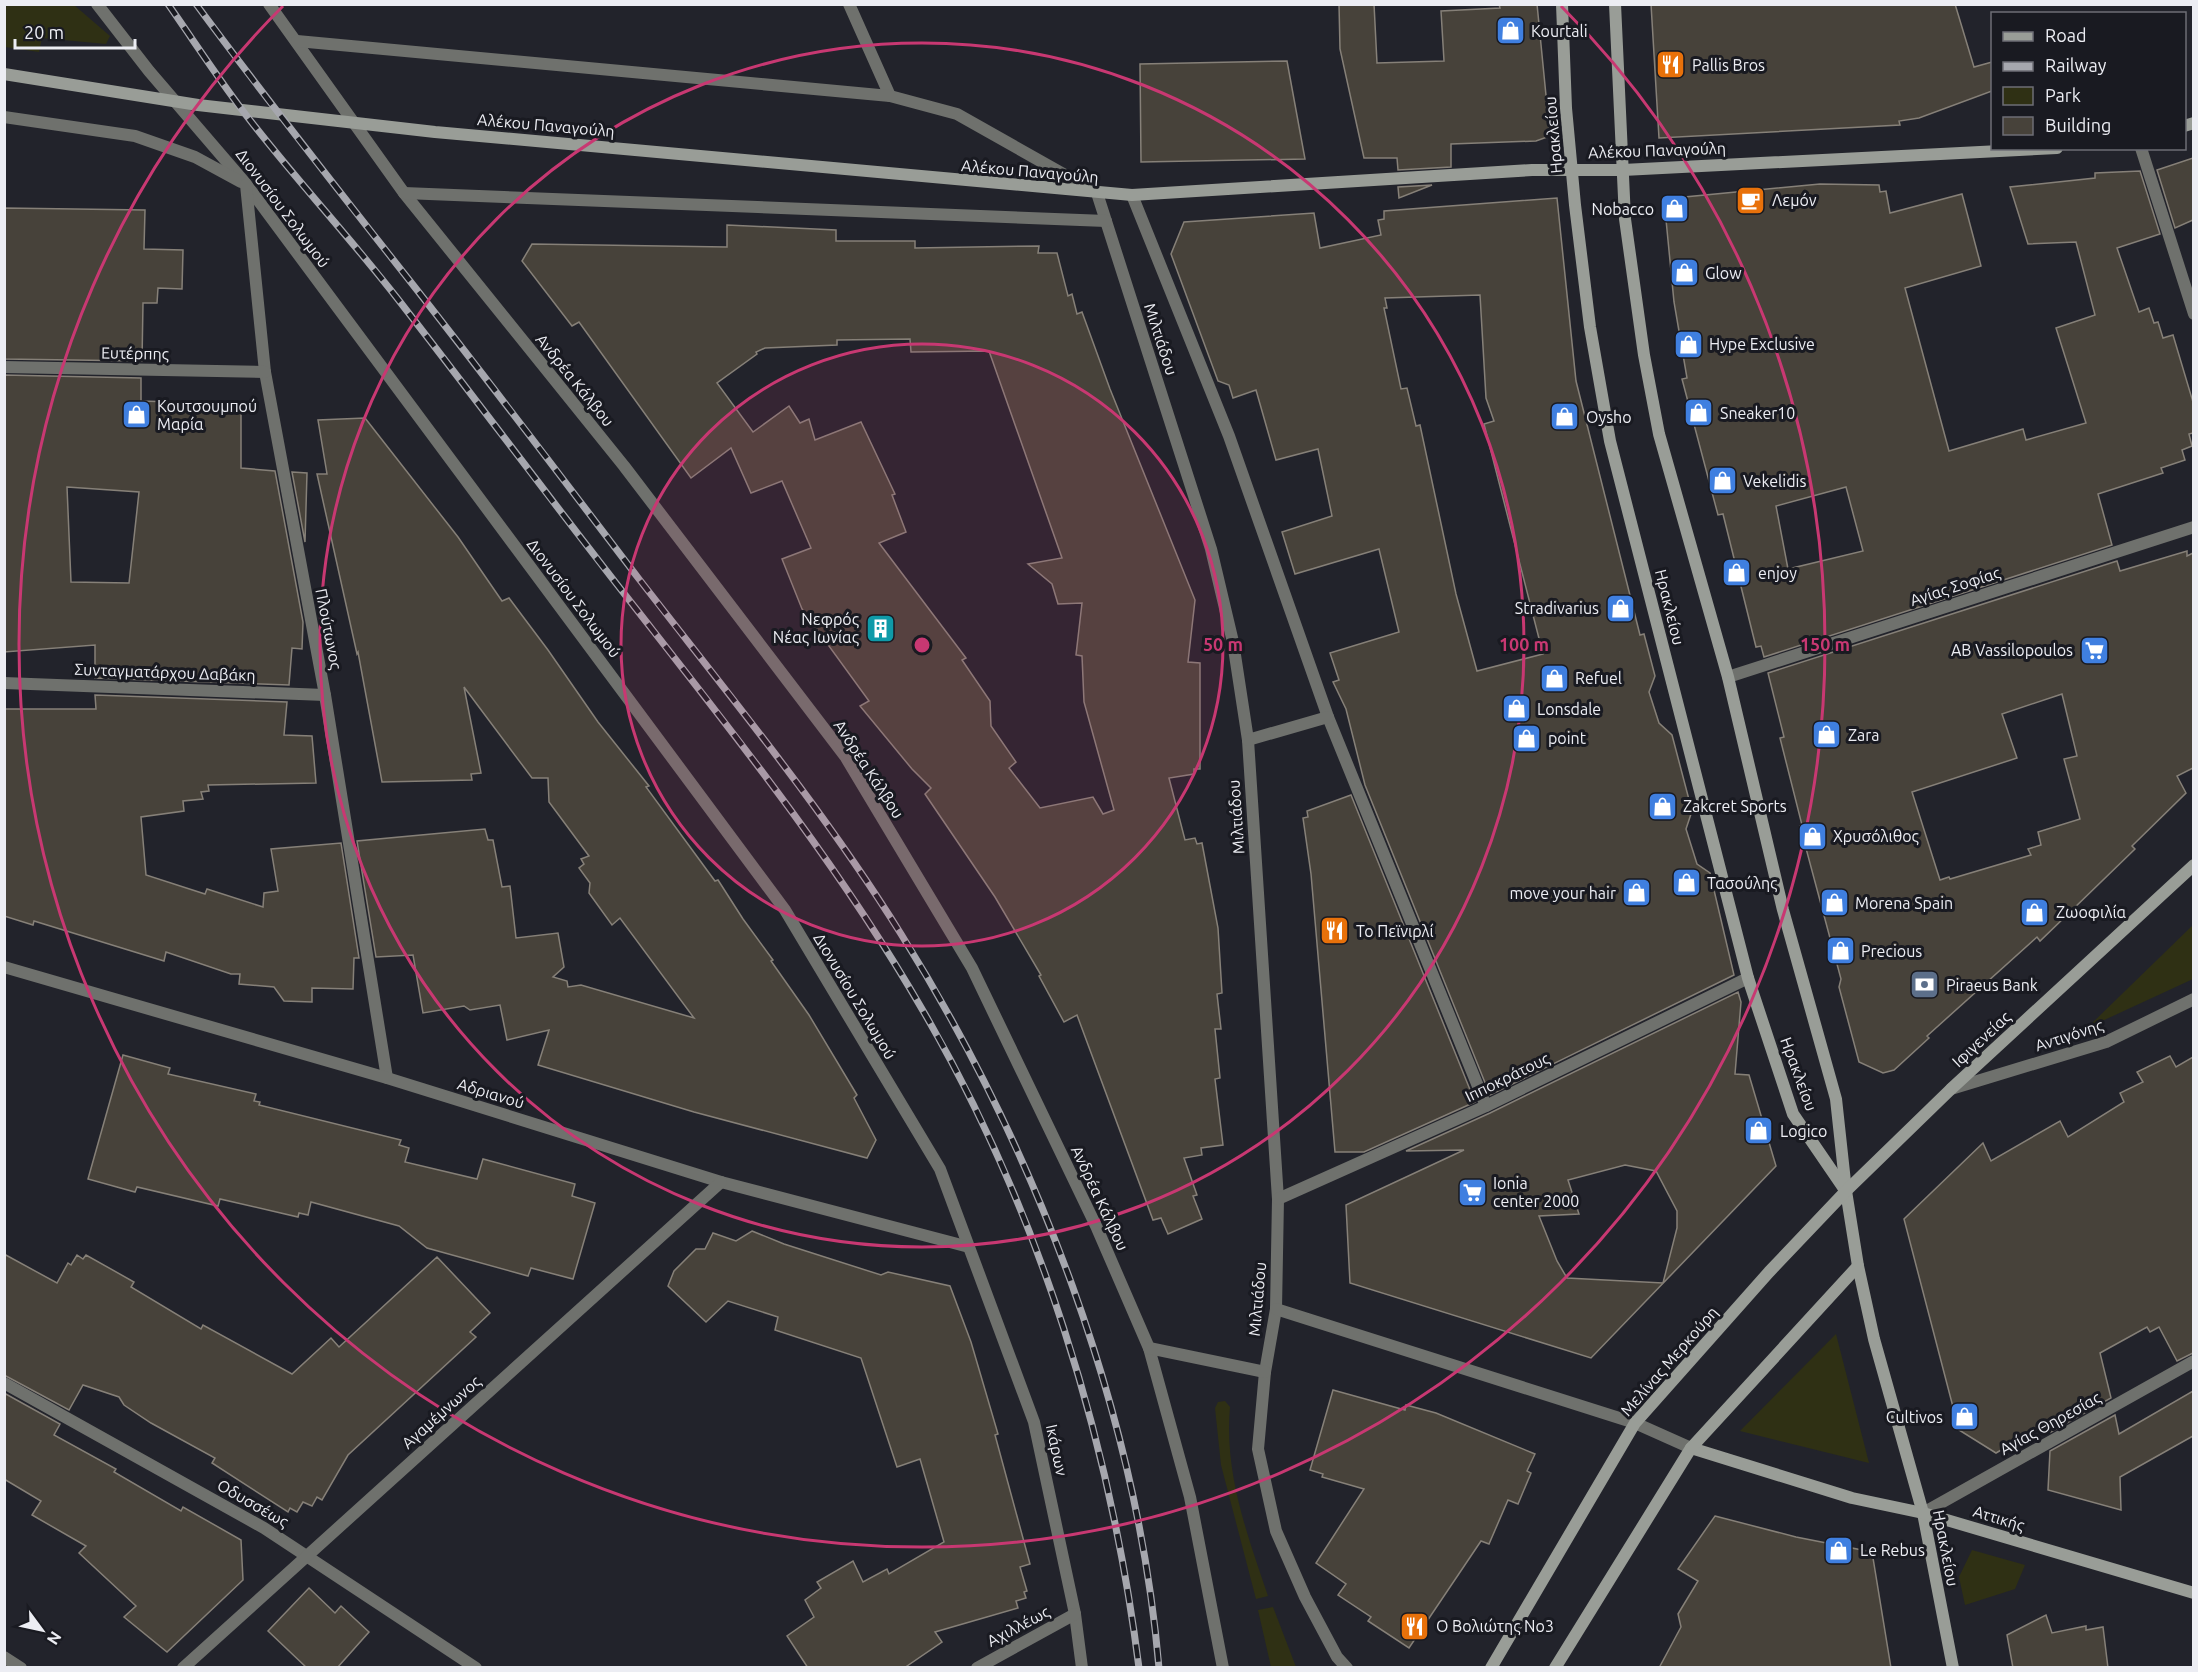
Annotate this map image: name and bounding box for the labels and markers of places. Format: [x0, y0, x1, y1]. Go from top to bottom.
shop icon: Kourtali [1494, 15, 1526, 47]
place label: Kourtali [1531, 22, 1588, 40]
restaurant icon: Pallis Bros [1655, 49, 1687, 81]
place label: Pallis Bros [1692, 56, 1765, 74]
cafe icon: Λεμόν [1735, 184, 1767, 216]
place label: Λεμόν [1772, 191, 1817, 209]
shop icon: Nobacco [1659, 193, 1691, 225]
place label: Nobacco [1591, 200, 1654, 218]
shop icon: Glow [1668, 257, 1700, 289]
place label: Glow [1705, 264, 1742, 282]
shop icon: Hype Exclusive [1672, 328, 1704, 360]
place label: Hype Exclusive [1709, 335, 1815, 353]
place label: Κουτσουμπού Μαρία [157, 397, 257, 433]
shop icon: Sneaker10 [1683, 397, 1715, 429]
shop icon: Κουτσουμπού Μαρία [120, 399, 152, 431]
shop icon: Oysho [1549, 401, 1581, 433]
place label: Sneaker10 [1720, 404, 1795, 422]
place label: Oysho [1586, 408, 1632, 426]
shop icon: Vekelidis [1706, 465, 1738, 497]
place label: Vekelidis [1743, 472, 1806, 490]
shop icon: enjoy [1721, 557, 1753, 589]
place label: enjoy [1758, 564, 1797, 582]
shop icon: Stradivarius [1604, 592, 1636, 624]
place label: Stradivarius [1515, 599, 1599, 617]
place label: Νεφρός Νέας Ιωνίας [773, 610, 859, 647]
building icon: Νεφρός Νέας Ιωνίας [864, 612, 896, 644]
supermarket icon: AB Vassilopoulos [2078, 634, 2110, 666]
centre of rings [912, 635, 932, 655]
place label: AB Vassilopoulos [1951, 641, 2073, 659]
shop icon: Refuel [1538, 662, 1570, 694]
place label: Refuel [1575, 669, 1622, 687]
shop icon: Lonsdale [1500, 693, 1532, 725]
place label: Lonsdale [1537, 700, 1601, 718]
shop icon: Zara [1811, 719, 1843, 751]
shop icon: point [1511, 722, 1543, 754]
place label: Zara [1848, 726, 1880, 744]
place label: point [1548, 729, 1587, 747]
shop icon: Zakcret Sports [1646, 790, 1678, 822]
place label: Zakcret Sports [1683, 797, 1787, 815]
shop icon: Χρυσόλιθος [1796, 820, 1828, 852]
place label: Χρυσόλιθος [1833, 827, 1919, 846]
shop icon: Τασούλης [1670, 867, 1702, 899]
place label: Τασούλης [1707, 874, 1777, 893]
shop icon: move your hair [1621, 877, 1653, 909]
place label: move your hair [1509, 884, 1616, 902]
shop icon: Morena Spain [1818, 887, 1850, 919]
place label: Morena Spain [1855, 894, 1953, 912]
shop icon: Ζωοφιλία [2019, 896, 2051, 928]
place label: Ζωοφιλία [2056, 903, 2127, 921]
restaurant icon: Το Πεϊνιρλί [1319, 915, 1351, 947]
place label: Το Πεϊνιρλί [1356, 922, 1434, 940]
shop icon: Precious [1824, 935, 1856, 967]
place label: Precious [1861, 942, 1922, 960]
bank icon: Piraeus Bank [1909, 969, 1941, 1001]
place label: Piraeus Bank [1946, 976, 2038, 994]
shop icon: Logico [1743, 1115, 1775, 1147]
place label: Logico [1780, 1122, 1827, 1140]
place label: Ionia center 2000 [1493, 1174, 1579, 1210]
supermarket icon: Ionia center 2000 [1456, 1176, 1488, 1208]
shop icon: Cultivos [1948, 1401, 1980, 1433]
place label: Cultivos [1886, 1408, 1943, 1426]
shop icon: Le Rebus [1823, 1534, 1855, 1566]
place label: Le Rebus [1860, 1541, 1925, 1559]
restaurant icon: Ο Βολιώτης Νο3 [1399, 1610, 1431, 1642]
place label: Ο Βολιώτης Νο3 [1436, 1617, 1554, 1636]

